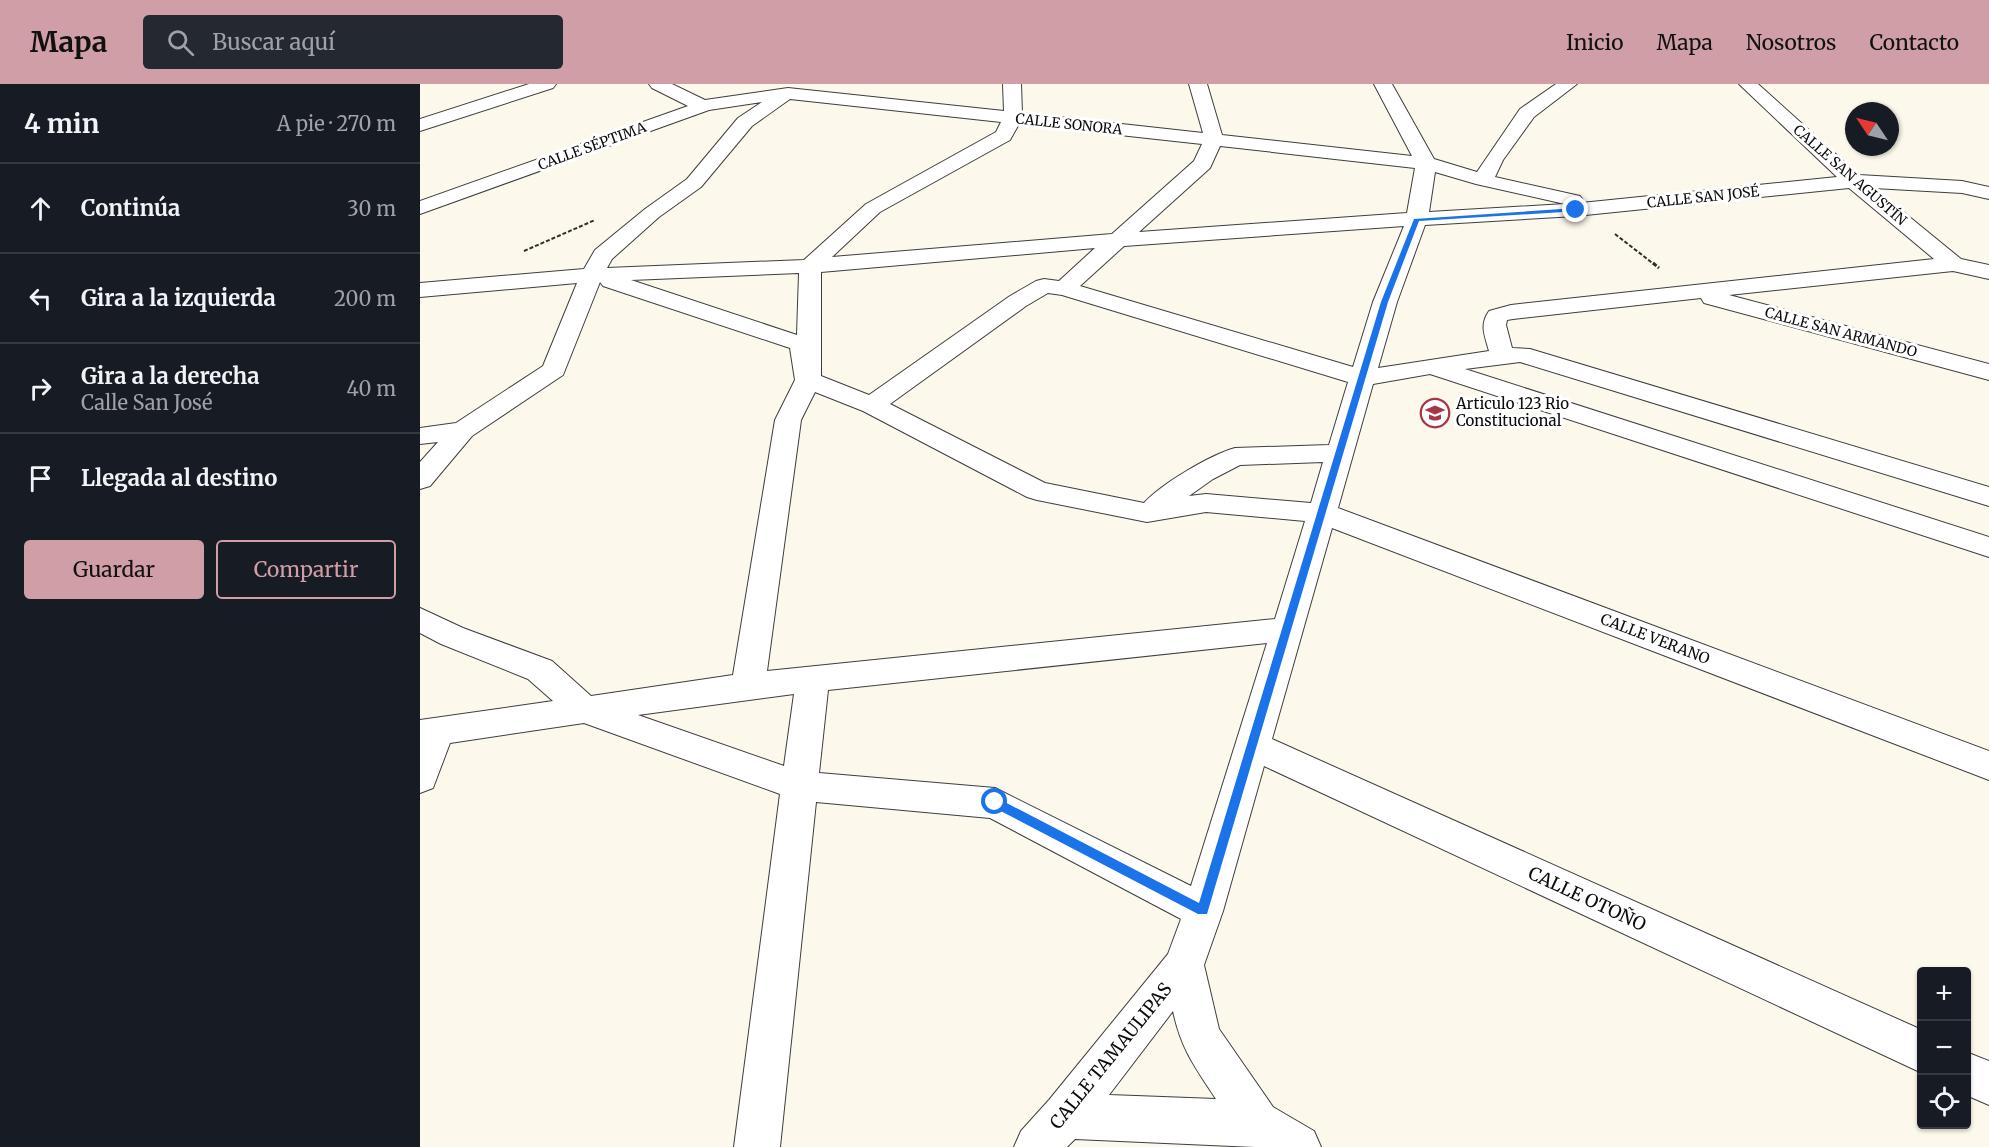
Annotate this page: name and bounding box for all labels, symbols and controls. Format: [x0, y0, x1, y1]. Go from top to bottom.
search box [143, 15, 563, 69]
text: Mapa [30, 24, 107, 60]
icon: search [164, 26, 197, 59]
text: Buscar aquí [212, 28, 335, 56]
text: Inicio [1566, 29, 1624, 56]
text: Mapa [1657, 29, 1713, 56]
text: Nosotros [1746, 29, 1836, 56]
text: Contacto [1869, 29, 1959, 56]
north arrow [1845, 102, 1899, 156]
text: 4 min [24, 107, 99, 140]
street label: CALLE SONORA [1015, 109, 1123, 139]
text: A pie · 270 m [277, 111, 396, 136]
street label: CALLE SÉPTIMA [535, 118, 649, 174]
street label: CALLE SAN AGUSTÍN [1790, 121, 1911, 229]
street label: CALLE SAN JOSÉ [1646, 182, 1760, 212]
icon: ahead [24, 192, 57, 225]
text: Continúa [81, 194, 180, 222]
text: 30 m [347, 196, 396, 221]
route end [1562, 196, 1588, 222]
icon: left [24, 282, 57, 315]
text: Gira a la izquierda [81, 284, 276, 312]
text: 200 m [334, 286, 396, 311]
street label: CALLE SAN ARMANDO [1763, 303, 1919, 361]
text: Gira a la derecha [81, 362, 259, 390]
icon: right [24, 372, 57, 405]
text: 40 m [346, 376, 396, 401]
text: Calle San José [81, 390, 212, 415]
place label: Articulo 123 Rio Constitucional [1455, 394, 1569, 430]
school or university icon: Articulo 123 Rio Constitucional [1419, 397, 1451, 429]
icon: arrive [24, 462, 57, 495]
text: Llegada al destino [81, 464, 277, 492]
button: Guardar [24, 540, 204, 599]
button: Compartir [216, 540, 396, 599]
street label: CALLE VERANO [1598, 609, 1713, 668]
route start [981, 788, 1007, 814]
street label: CALLE OTOÑO [1525, 861, 1650, 936]
map controls [1917, 967, 1971, 1129]
button: + [1917, 967, 1971, 1021]
street label: CALLE TAMAULIPAS [1044, 978, 1177, 1134]
button: − [1917, 1021, 1971, 1075]
button: locate [1917, 1075, 1971, 1129]

